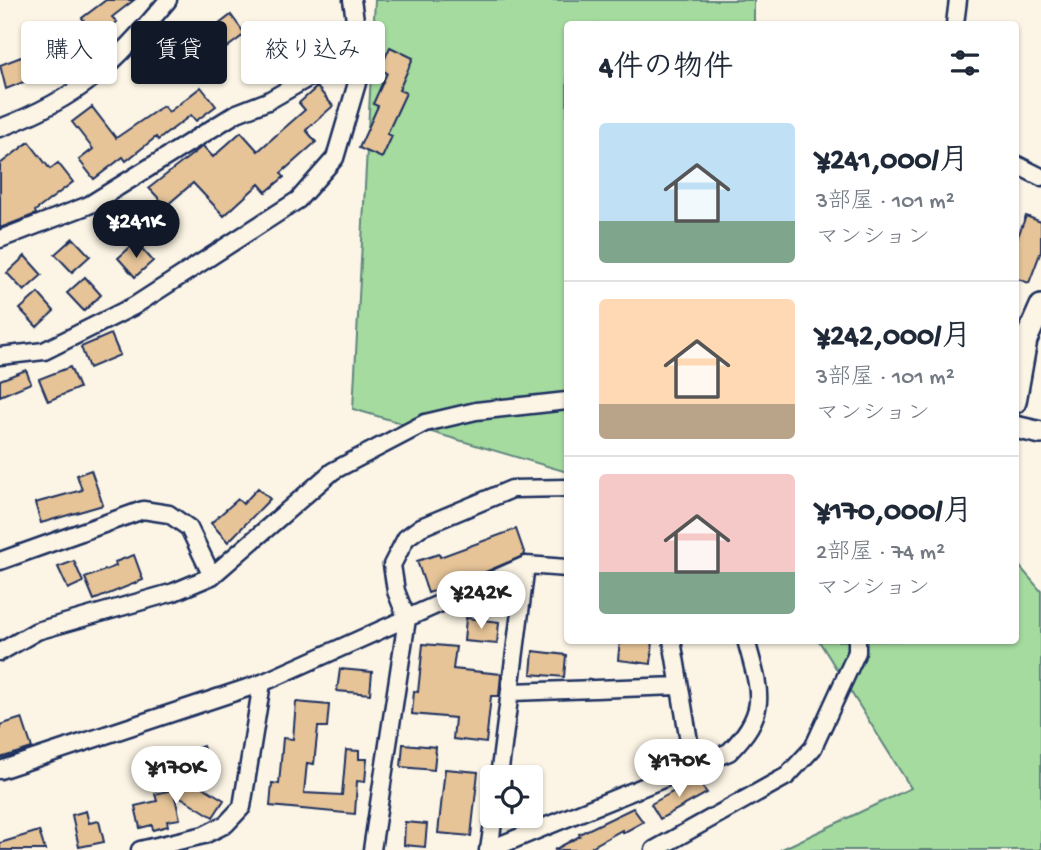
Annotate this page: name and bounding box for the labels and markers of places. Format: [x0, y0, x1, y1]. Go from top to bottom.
pin: ¥241K [87, 201, 185, 260]
pin: ¥242K [432, 572, 530, 631]
pin: ¥170K [630, 740, 728, 799]
pin: ¥170K [127, 746, 225, 806]

